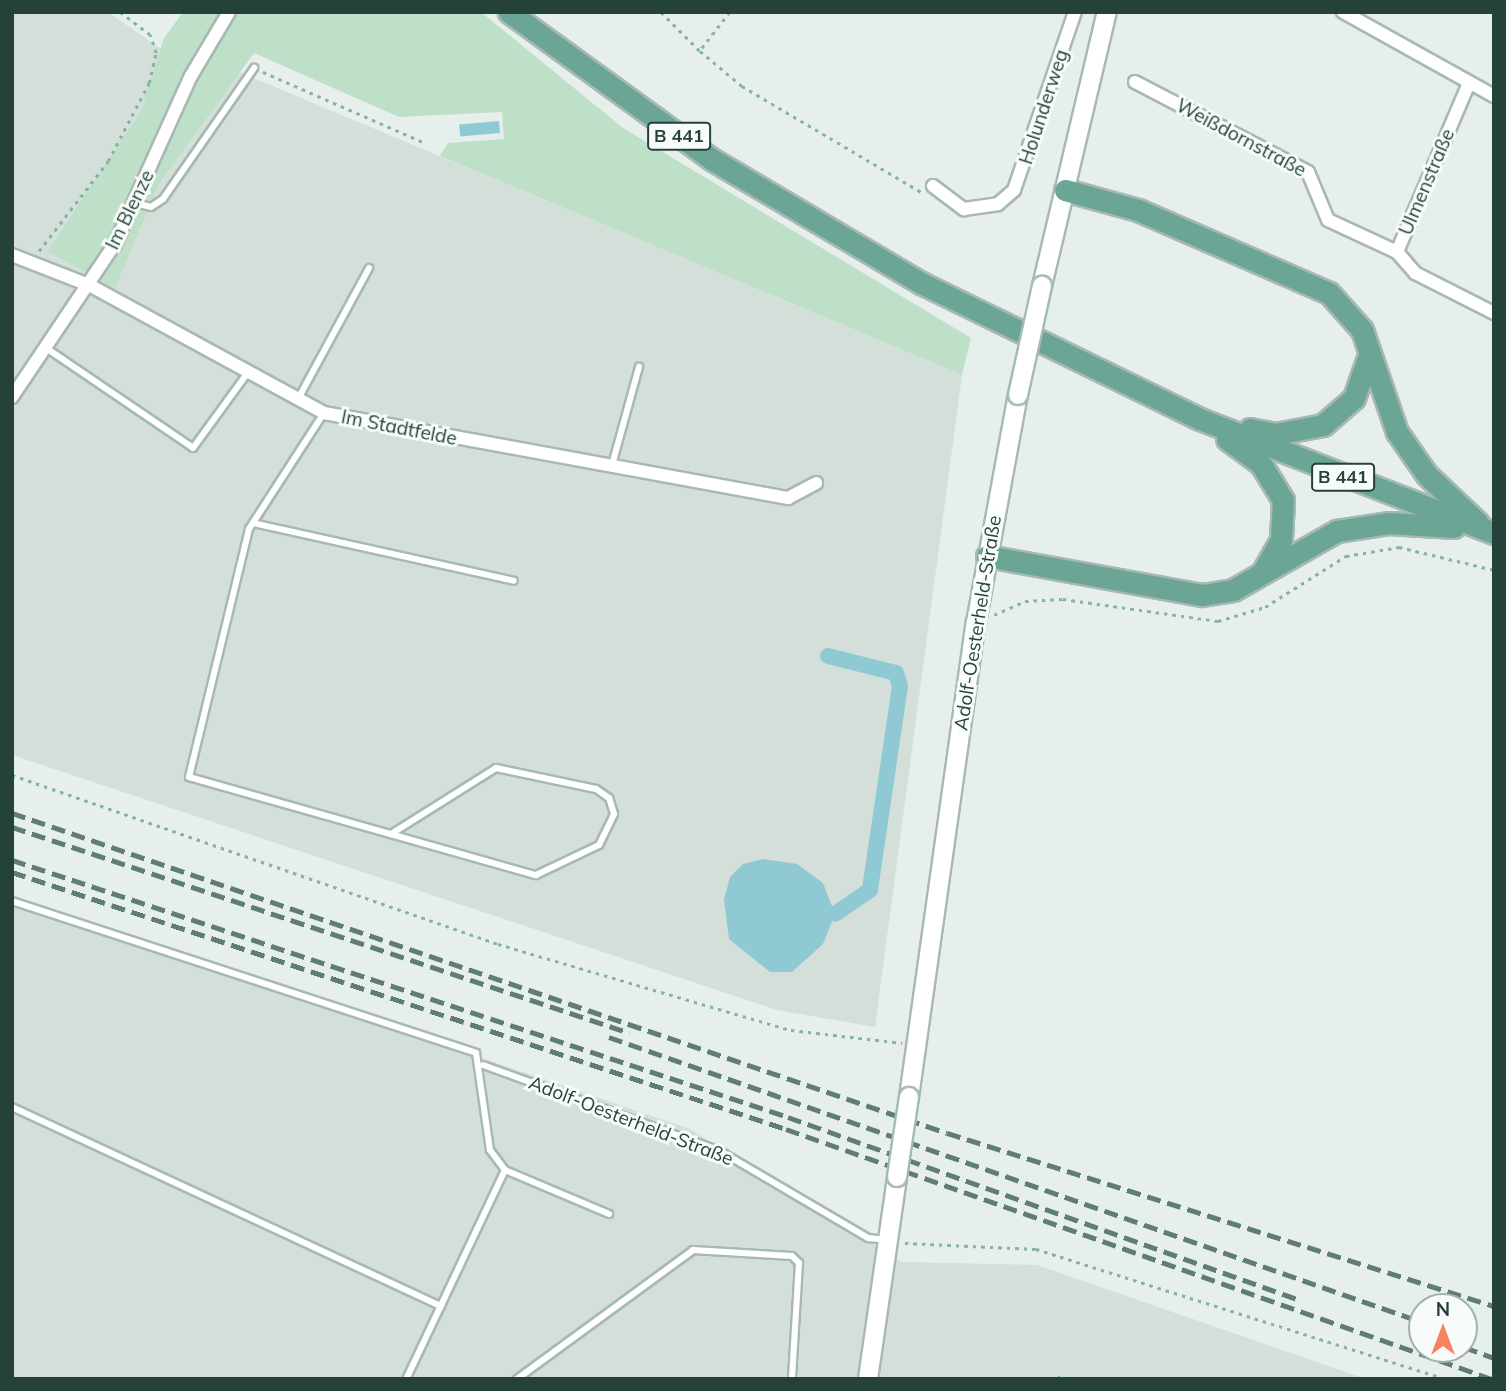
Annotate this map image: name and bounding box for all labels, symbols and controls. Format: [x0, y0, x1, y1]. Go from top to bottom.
street label: Holunderweg [1015, 47, 1073, 167]
street label: Weißdornstraße [1172, 94, 1310, 182]
road number: B 441 [646, 121, 712, 150]
street label: Ulmenstraße [1394, 125, 1460, 239]
street label: Im Blenze [101, 167, 159, 253]
street label: Im Stadtfelde [339, 406, 459, 450]
road number: B 441 [1310, 462, 1376, 491]
street label: Adolf-Oesterheld-Straße [950, 514, 1006, 732]
street label: Adolf-Oesterheld-Straße [525, 1071, 737, 1171]
north arrow [1408, 1293, 1478, 1363]
text: N [1436, 1297, 1450, 1321]

